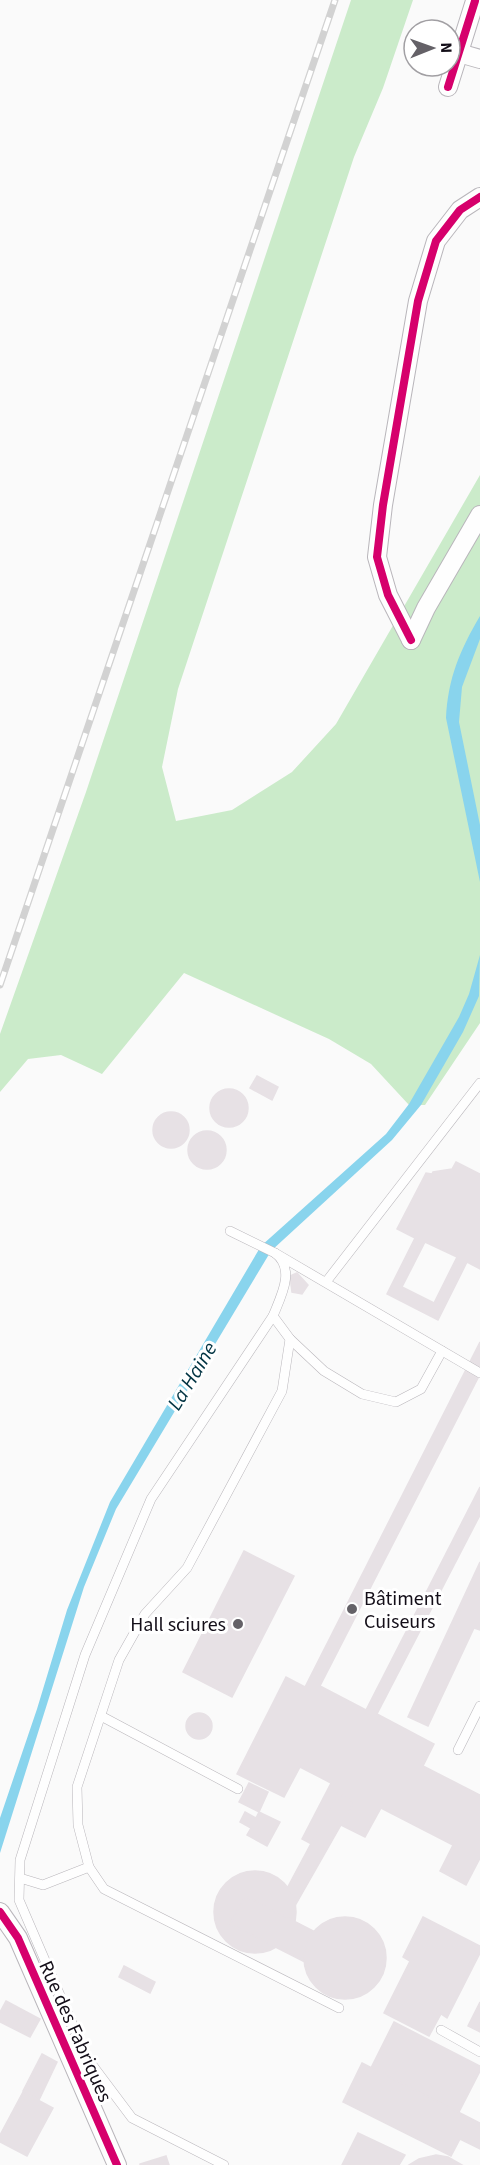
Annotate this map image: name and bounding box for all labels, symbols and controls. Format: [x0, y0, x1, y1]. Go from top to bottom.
north arrow [402, 18, 462, 78]
text: N [435, 42, 457, 53]
water label: La Haine [160, 1336, 224, 1416]
place label: Bâtiment Cuiseurs [364, 1585, 442, 1636]
marker: Bâtiment Cuiseurs [345, 1602, 359, 1616]
place label: Hall sciures [130, 1611, 226, 1639]
marker: Hall sciures [231, 1617, 245, 1631]
street label: Rue des Fabriques [31, 1956, 119, 2107]

